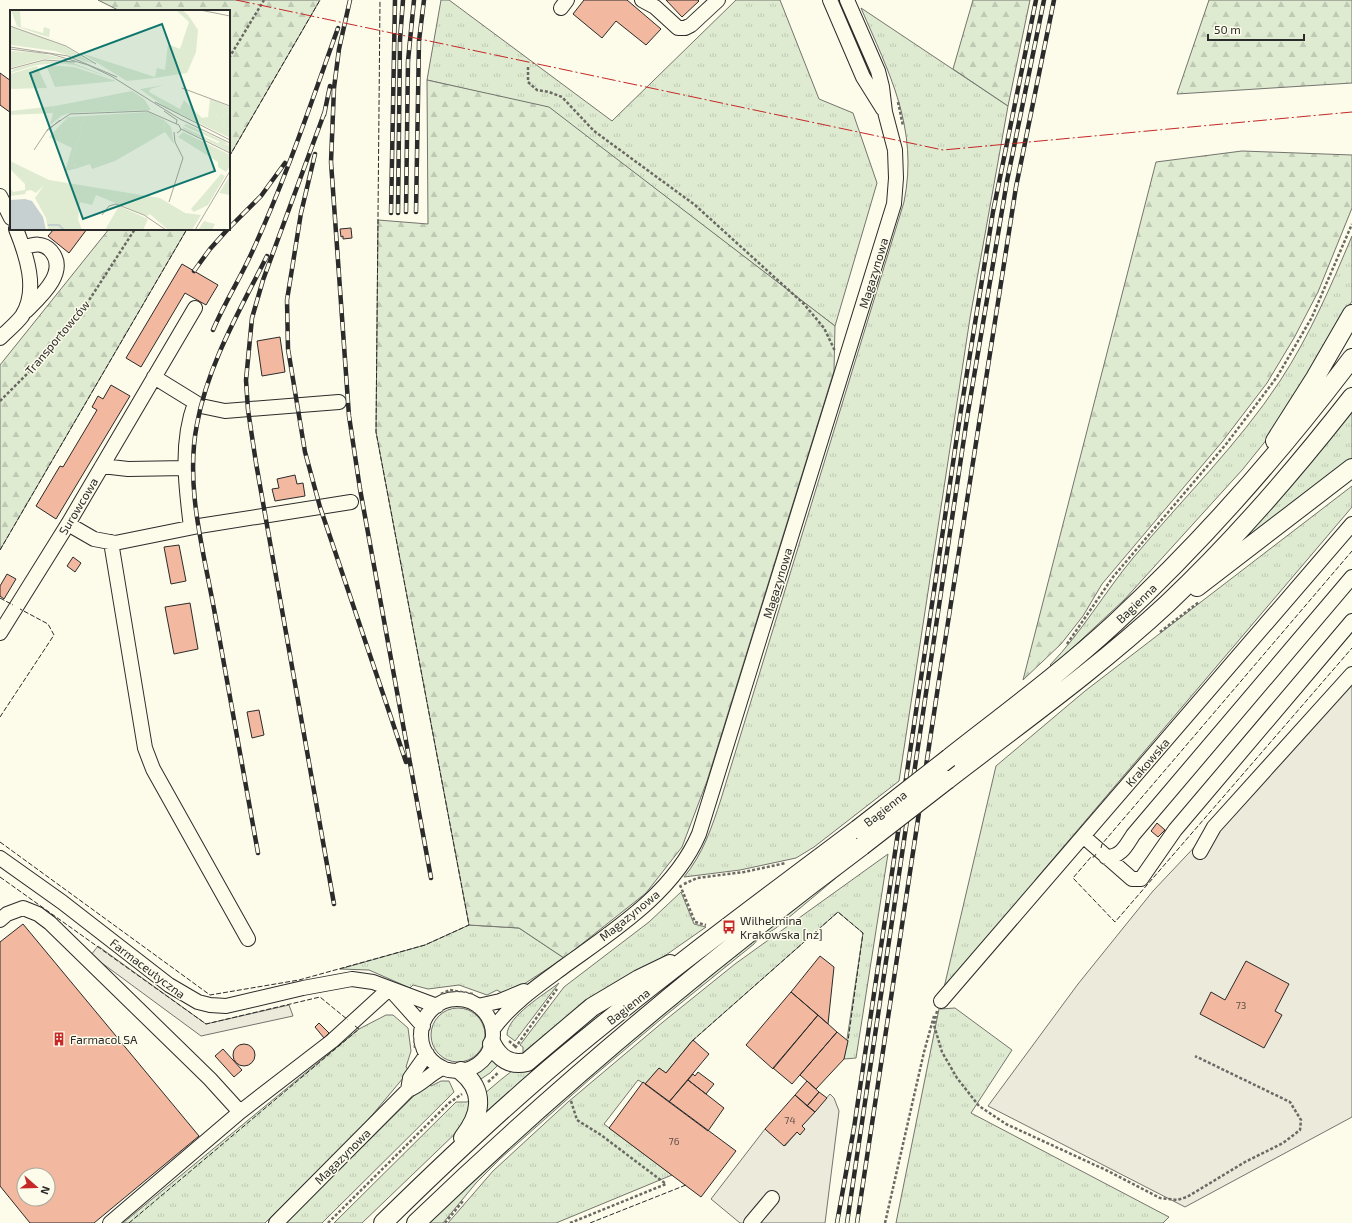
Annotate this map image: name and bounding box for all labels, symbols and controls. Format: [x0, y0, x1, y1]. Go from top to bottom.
inset map [10, 10, 230, 230]
scale bar [1208, 16, 1304, 42]
text: 50 m [1214, 22, 1241, 36]
street label: Magazynowa [856, 236, 890, 310]
street label: Transportowców [22, 297, 92, 377]
street label: Surowcowa [56, 475, 100, 537]
street label: Magazynowa [760, 546, 794, 620]
street label: Bagienna [1113, 580, 1159, 626]
street label: Krakowska [1122, 735, 1172, 789]
street label: Bagienna [861, 787, 909, 829]
street label: Magazynowa [596, 887, 662, 943]
place label: Wilhelmina Krakowska [nż] [740, 913, 823, 941]
bus stop icon: Wilhelmina Krakowska [nż] [721, 919, 737, 935]
street label: Farmaceutyczna [108, 935, 188, 1001]
street label: Bagienna [604, 985, 652, 1027]
house number: 73 [1236, 999, 1246, 1011]
building icon: Farmacol SA [51, 1031, 67, 1047]
place label: Farmacol SA [70, 1032, 138, 1046]
house number: 74 [784, 1114, 796, 1126]
street label: Magazynowa [311, 1125, 373, 1187]
house number: 76 [669, 1135, 680, 1147]
north arrow [16, 1167, 56, 1207]
text: N [38, 1185, 53, 1197]

